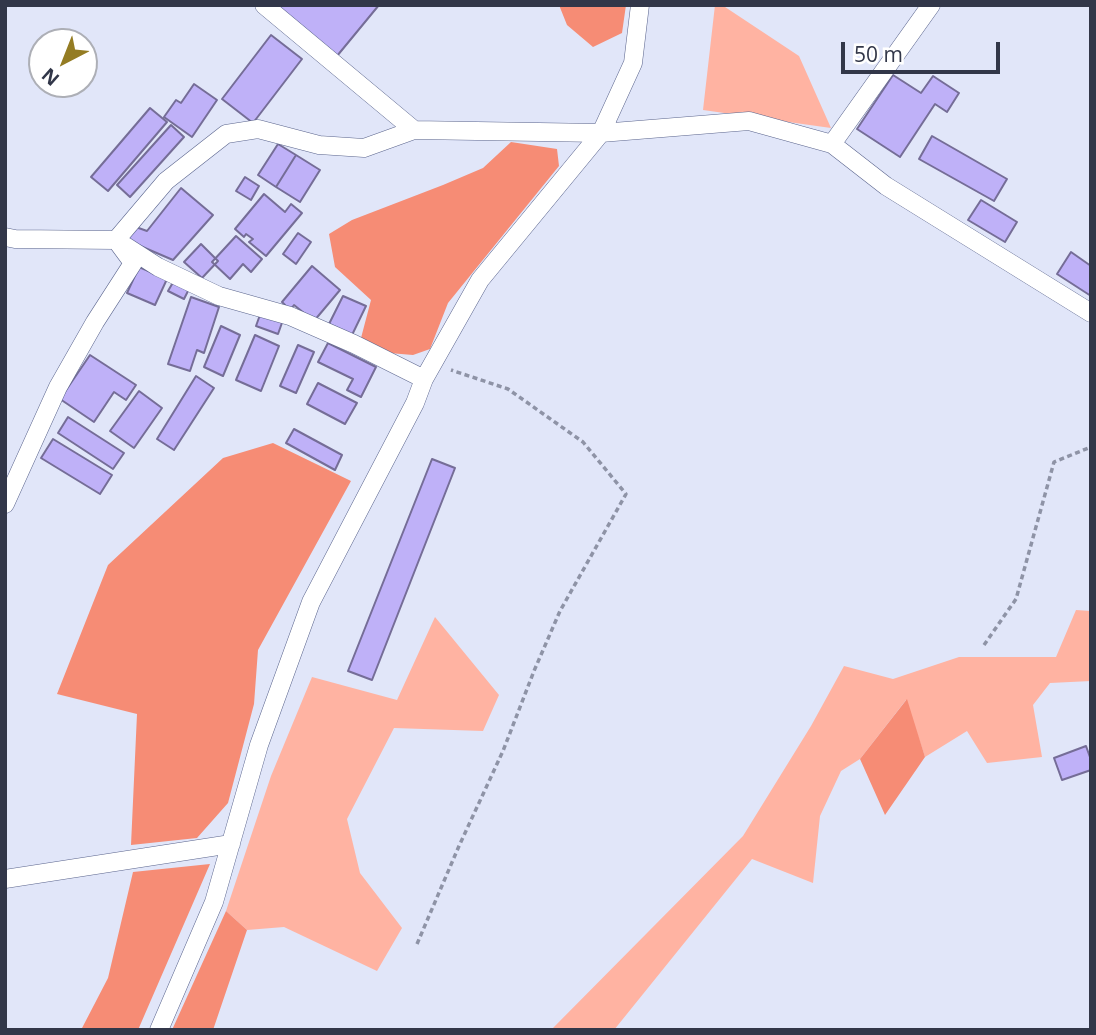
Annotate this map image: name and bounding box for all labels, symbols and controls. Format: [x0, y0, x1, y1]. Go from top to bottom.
north arrow [28, 28, 98, 98]
scale bar [844, 28, 1003, 72]
text: 50 m [854, 40, 903, 68]
text: N [36, 62, 65, 92]

